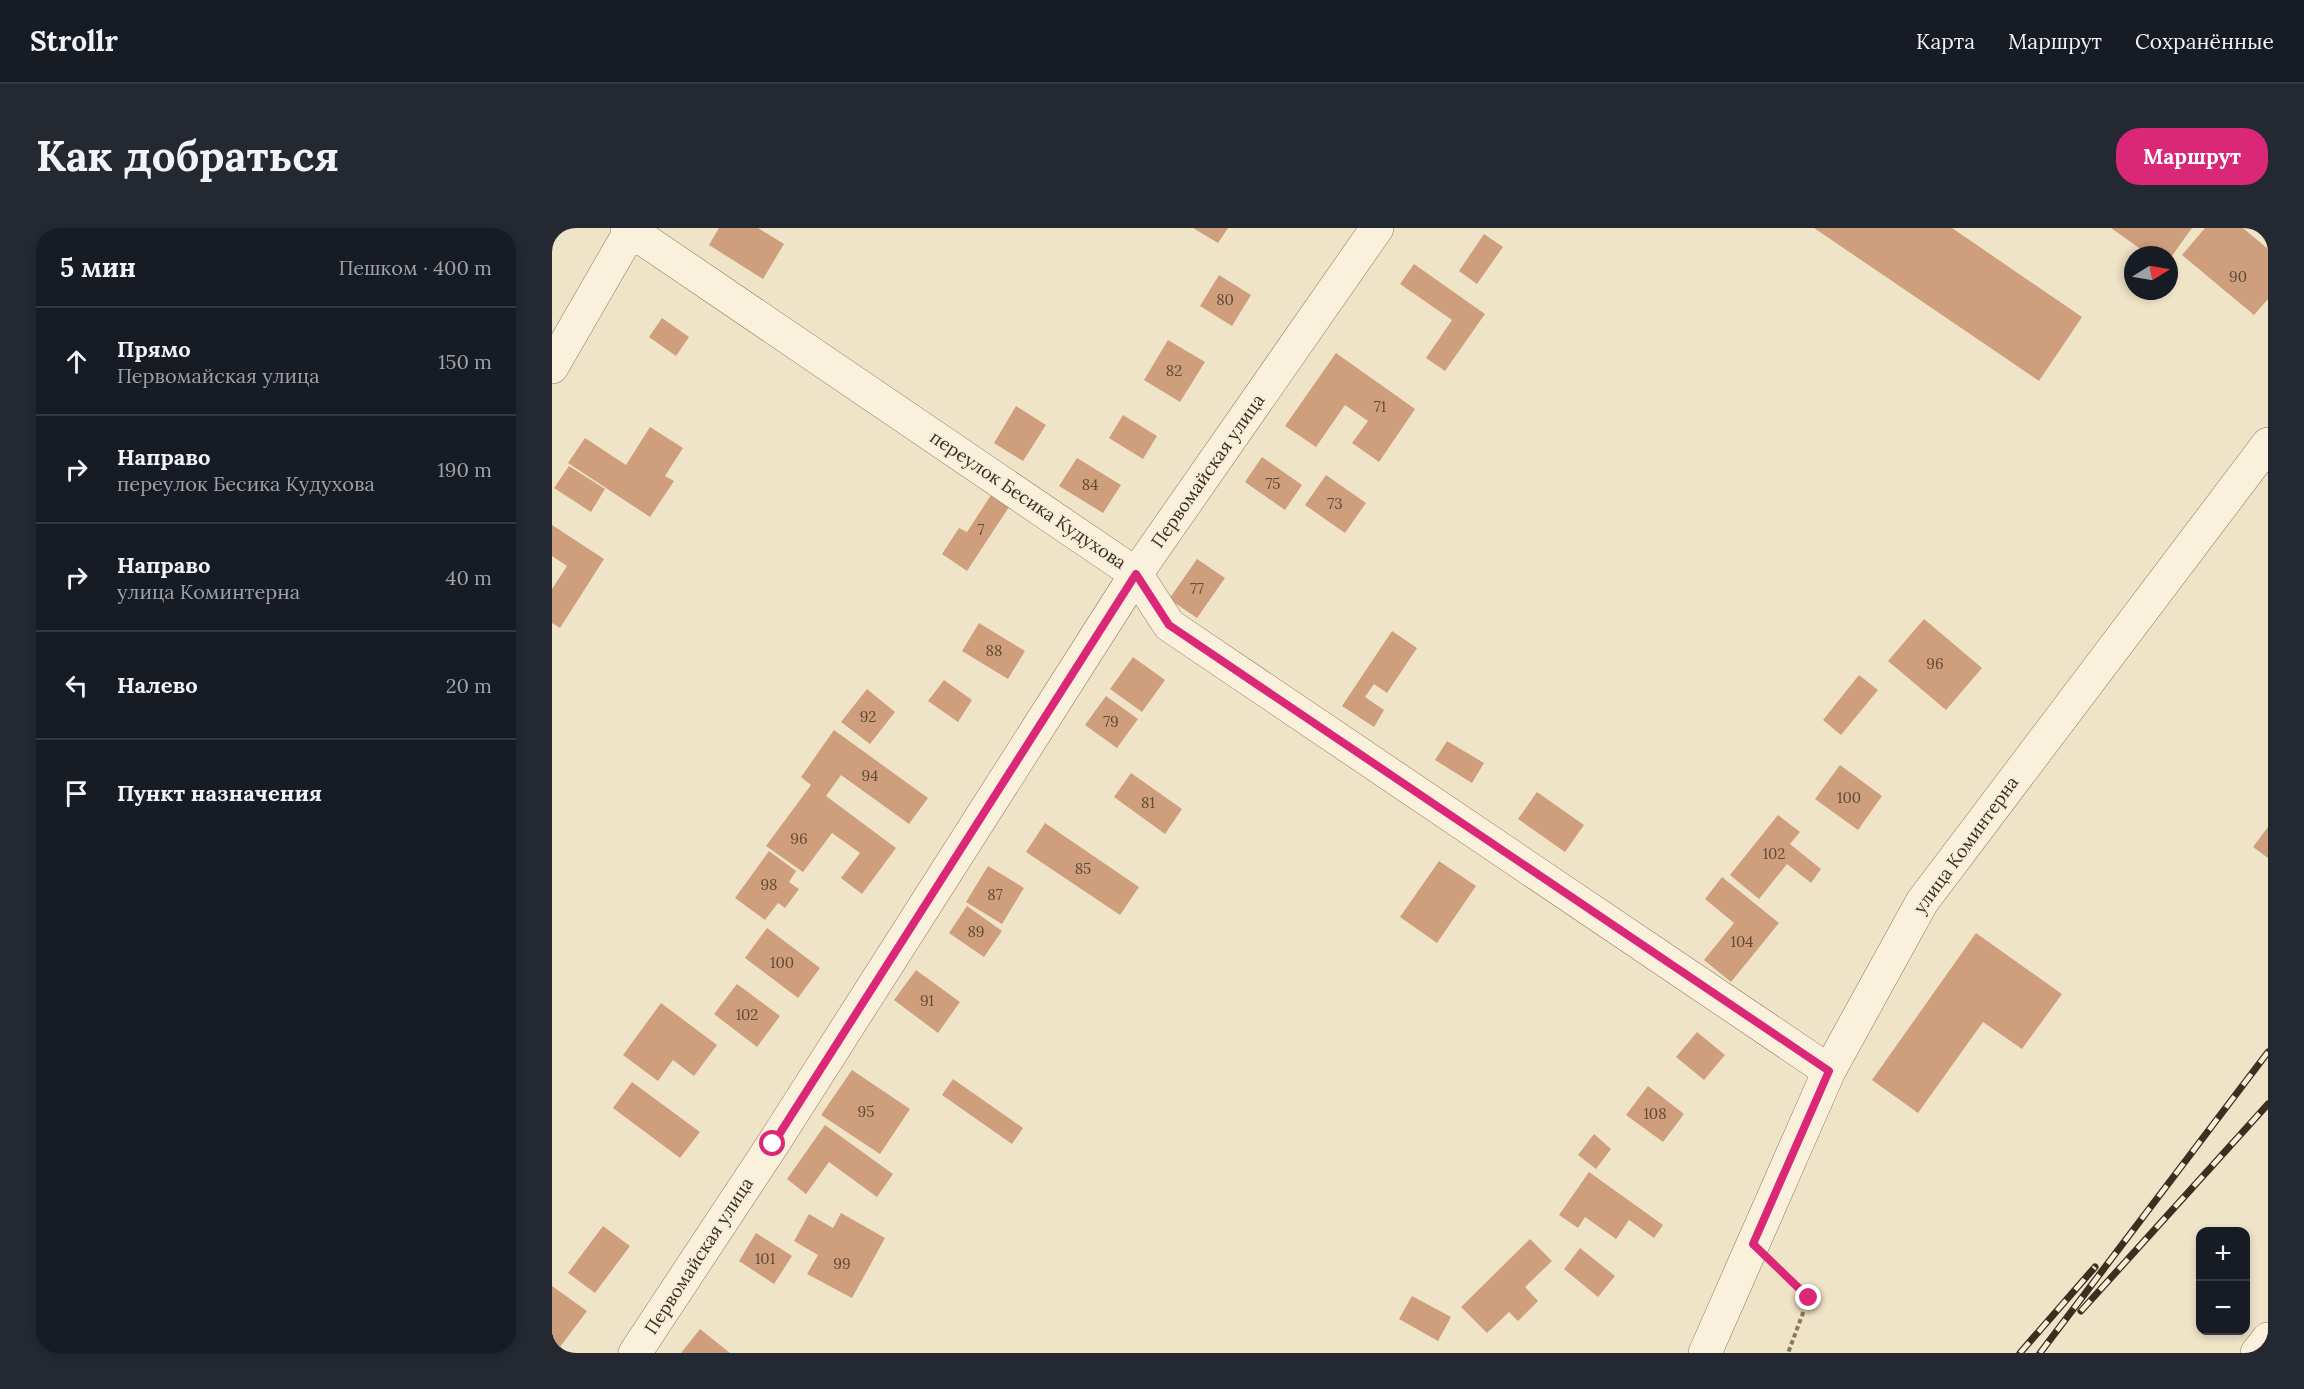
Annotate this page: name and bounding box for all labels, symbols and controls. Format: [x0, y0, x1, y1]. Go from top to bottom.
text: Strollr [30, 23, 118, 59]
text: Карта [1916, 28, 1975, 55]
text: Маршрут [2008, 28, 2102, 55]
text: Сохранённые [2135, 28, 2274, 55]
button: Маршрут [2116, 128, 2268, 185]
text: Как добраться [36, 129, 339, 183]
north arrow [2124, 246, 2178, 300]
text: 5 мин [60, 251, 136, 284]
text: Пешком · 400 m [338, 255, 492, 280]
house number: 90 [2229, 267, 2247, 286]
house number: 80 [1216, 290, 1234, 309]
text: Прямо [117, 335, 191, 363]
icon: ahead [60, 345, 93, 378]
text: 150 m [438, 349, 492, 374]
house number: 82 [1166, 361, 1182, 380]
text: Первомайская улица [117, 363, 320, 388]
street label: Первомайская улица [1146, 389, 1269, 552]
house number: 71 [1374, 397, 1386, 416]
street label: переулок Бесика Кудухова [926, 425, 1131, 574]
text: Направо [117, 443, 211, 471]
icon: right [60, 453, 93, 486]
text: 190 m [438, 457, 492, 482]
text: переулок Бесика Кудухова [117, 471, 375, 496]
house number: 75 [1265, 474, 1281, 493]
house number: 84 [1082, 475, 1098, 494]
house number: 73 [1327, 494, 1343, 513]
house number: 7 [978, 520, 985, 539]
text: Направо [117, 551, 211, 579]
icon: right [60, 561, 93, 594]
text: 40 m [446, 565, 492, 590]
text: улица Коминтерна [117, 579, 300, 604]
house number: 77 [1190, 579, 1204, 598]
house number: 88 [986, 641, 1002, 660]
house number: 96 [1926, 654, 1944, 673]
icon: left [60, 669, 93, 702]
text: Налево [117, 671, 198, 699]
text: 20 m [446, 673, 492, 698]
house number: 92 [860, 707, 876, 726]
house number: 79 [1103, 712, 1119, 731]
house number: 94 [862, 766, 878, 785]
street label: улица Коминтерна [1908, 771, 2023, 918]
icon: arrive [60, 777, 93, 810]
text: Пункт назначения [117, 779, 322, 807]
house number: 100 [1837, 788, 1861, 807]
house number: 81 [1141, 793, 1155, 812]
house number: 96 [790, 829, 808, 848]
house number: 102 [1763, 844, 1785, 863]
house number: 85 [1075, 859, 1091, 878]
house number: 98 [760, 875, 778, 894]
house number: 87 [987, 885, 1003, 904]
house number: 89 [968, 922, 985, 941]
house number: 104 [1731, 932, 1753, 951]
house number: 100 [770, 953, 794, 972]
house number: 91 [920, 991, 934, 1010]
house number: 102 [736, 1005, 758, 1024]
house number: 95 [858, 1102, 874, 1121]
house number: 108 [1643, 1104, 1667, 1123]
route start [759, 1130, 785, 1156]
street label: Первомайская улица [639, 1173, 758, 1338]
map controls [2196, 1227, 2250, 1335]
button: + [2196, 1227, 2250, 1281]
house number: 101 [755, 1249, 775, 1268]
house number: 99 [833, 1254, 851, 1273]
button: − [2196, 1281, 2250, 1335]
route end [1795, 1284, 1821, 1310]

